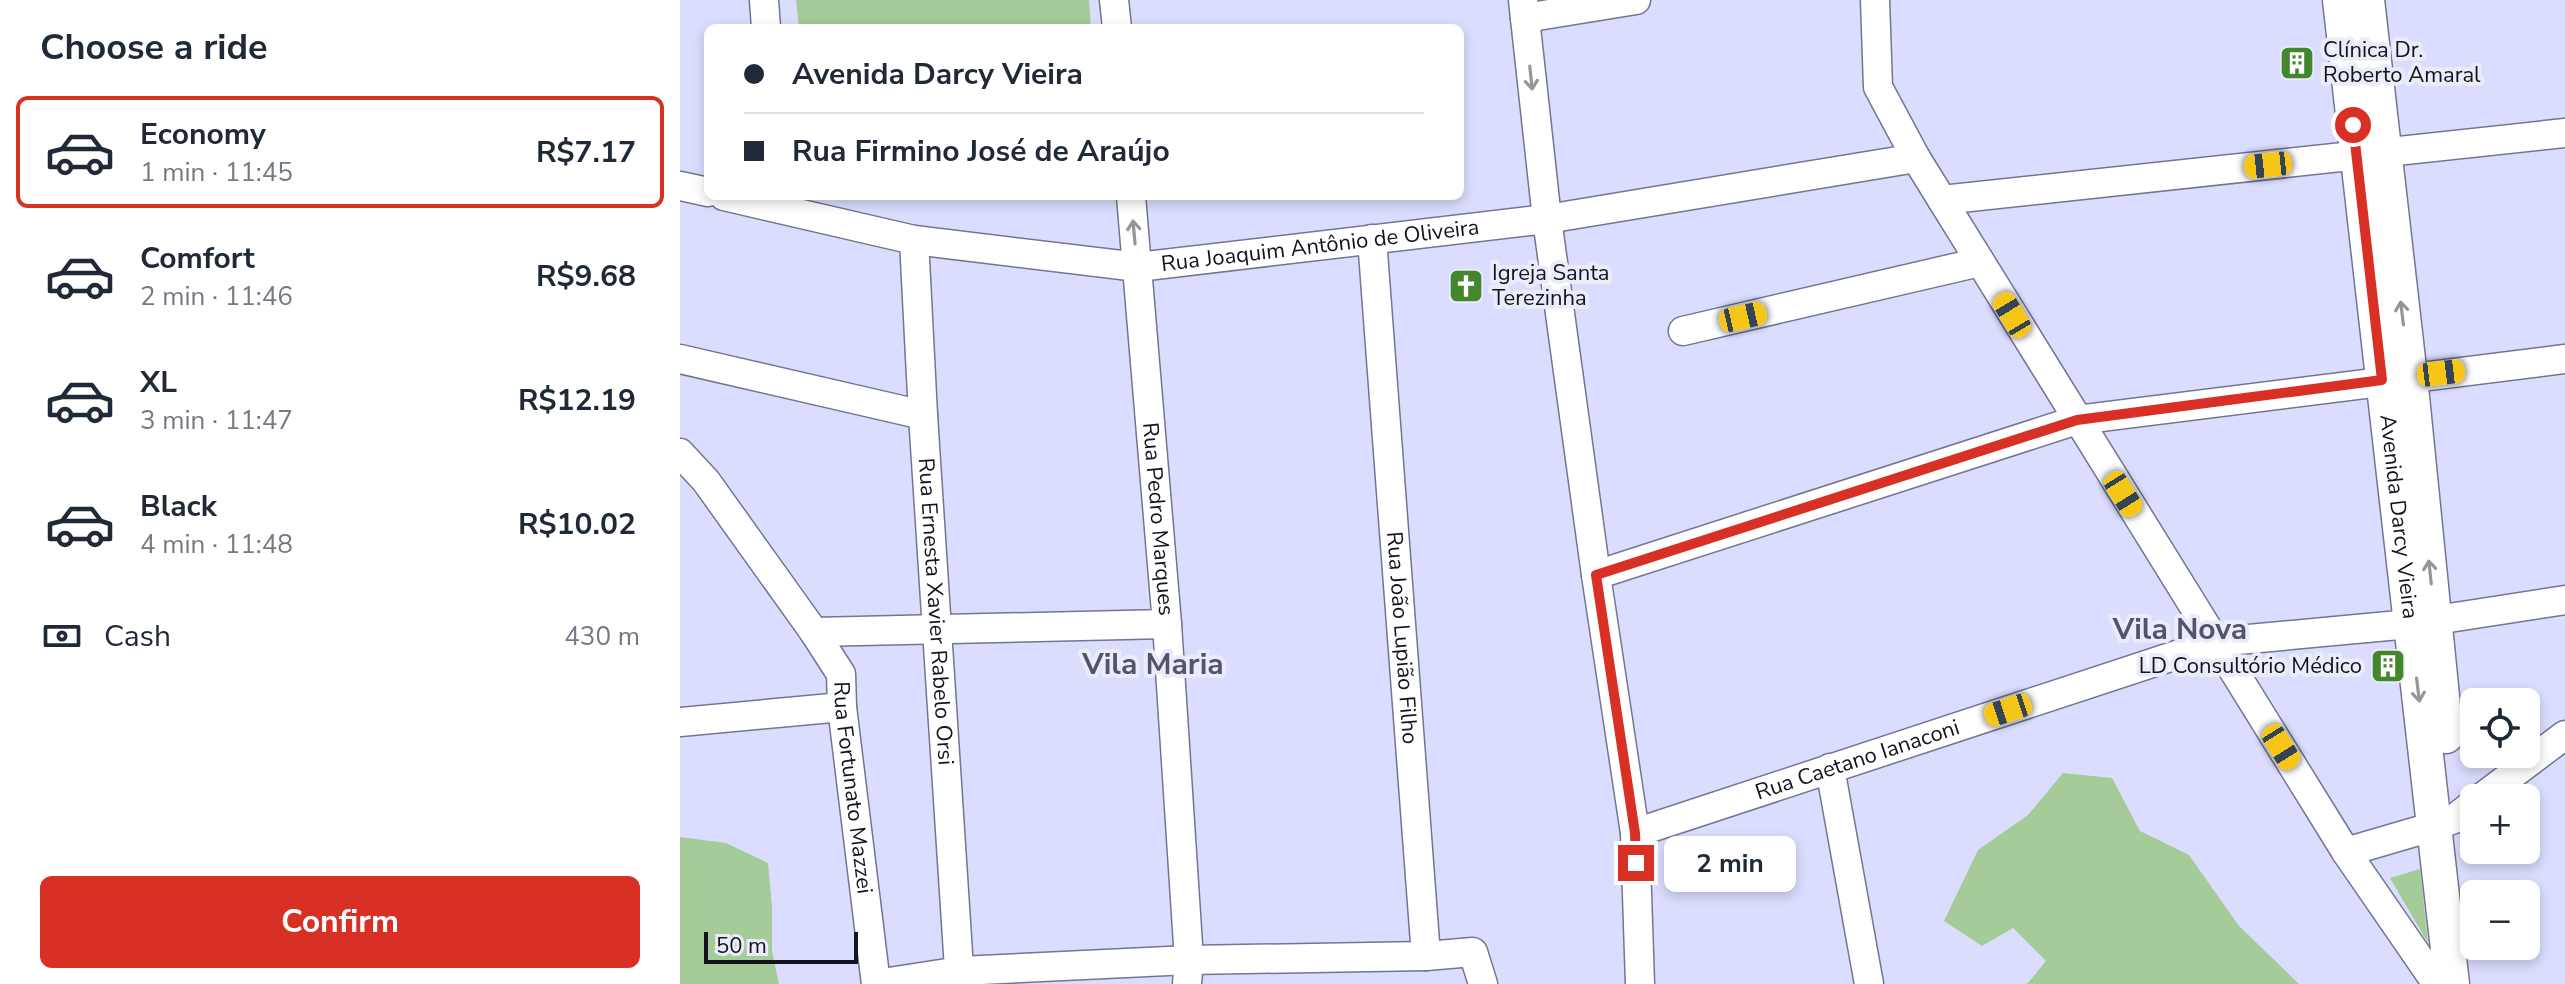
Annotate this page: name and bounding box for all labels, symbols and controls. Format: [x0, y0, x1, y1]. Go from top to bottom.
text: Choose a ride [40, 23, 268, 72]
place label: Clínica Dr. Roberto Amaral [2323, 35, 2481, 90]
building icon: Clínica Dr. Roberto Amaral [2278, 44, 2316, 82]
text: Avenida Darcy Vieira [792, 54, 1083, 95]
one-way arrow [1524, 64, 1539, 90]
route start [2335, 107, 2371, 143]
text: Economy [140, 114, 266, 155]
icon: car [44, 116, 116, 188]
text: Rua Firmino José de Araújo [792, 131, 1170, 172]
text: R$7.17 [536, 132, 636, 173]
car [2243, 151, 2293, 179]
text: 1 min · 11:45 [140, 155, 293, 190]
street label: Rua Joaquim Antônio de Oliveira [1159, 212, 1481, 279]
one-way arrow [1127, 219, 1142, 245]
text: Comfort [140, 238, 255, 279]
icon: car [44, 240, 116, 312]
text: R$9.68 [536, 256, 636, 297]
place label: Igreja Santa Terezinha [1492, 258, 1610, 313]
church icon: Igreja Santa Terezinha [1447, 267, 1485, 305]
text: 2 min · 11:46 [140, 279, 293, 314]
car [1989, 288, 2035, 342]
car [1717, 300, 1769, 334]
one-way arrow [2395, 300, 2410, 327]
car [2416, 358, 2466, 388]
text: XL [140, 362, 177, 403]
icon: car [44, 364, 116, 436]
text: R$12.19 [518, 380, 636, 421]
text: 3 min · 11:47 [140, 403, 293, 438]
street label: Avenida Darcy Vieira [2372, 413, 2425, 621]
street label: Rua Pedro Marques [1135, 421, 1181, 617]
street label: Rua Ernesta Xavier Rabelo Orsi [911, 457, 961, 766]
car [2100, 467, 2146, 521]
text: Black [140, 486, 217, 527]
icon: car [44, 488, 116, 560]
text: R$10.02 [518, 504, 636, 545]
text: 4 min · 11:48 [140, 527, 293, 562]
street label: Rua João Lupião Filho [1379, 530, 1425, 745]
one-way arrow [2423, 559, 2438, 585]
district label: Vila Nova [2112, 609, 2247, 650]
icon: cash [40, 614, 84, 658]
text: Cash [104, 616, 171, 657]
text: 430 m [564, 619, 640, 654]
district label: Vila Maria [1081, 644, 1224, 685]
building icon: LD Consultório Médico [2369, 647, 2407, 685]
place label: LD Consultório Médico [2139, 651, 2362, 681]
one-way arrow [2410, 676, 2425, 702]
street label: Rua Fortunato Mazzei [826, 681, 880, 896]
map controls [2460, 688, 2540, 960]
button: locate [2460, 688, 2540, 768]
car [1981, 691, 2035, 729]
street label: Rua Caetano Ianaconi [1751, 712, 1963, 807]
car [2258, 720, 2304, 774]
button: + [2460, 784, 2540, 864]
callout: 2 min [1664, 835, 1796, 891]
route end [1618, 845, 1654, 881]
text: 2 min [1696, 846, 1764, 881]
button: Confirm [40, 876, 640, 968]
button: − [2460, 880, 2540, 960]
scale bar [704, 928, 858, 964]
text: 50 m [716, 931, 767, 961]

